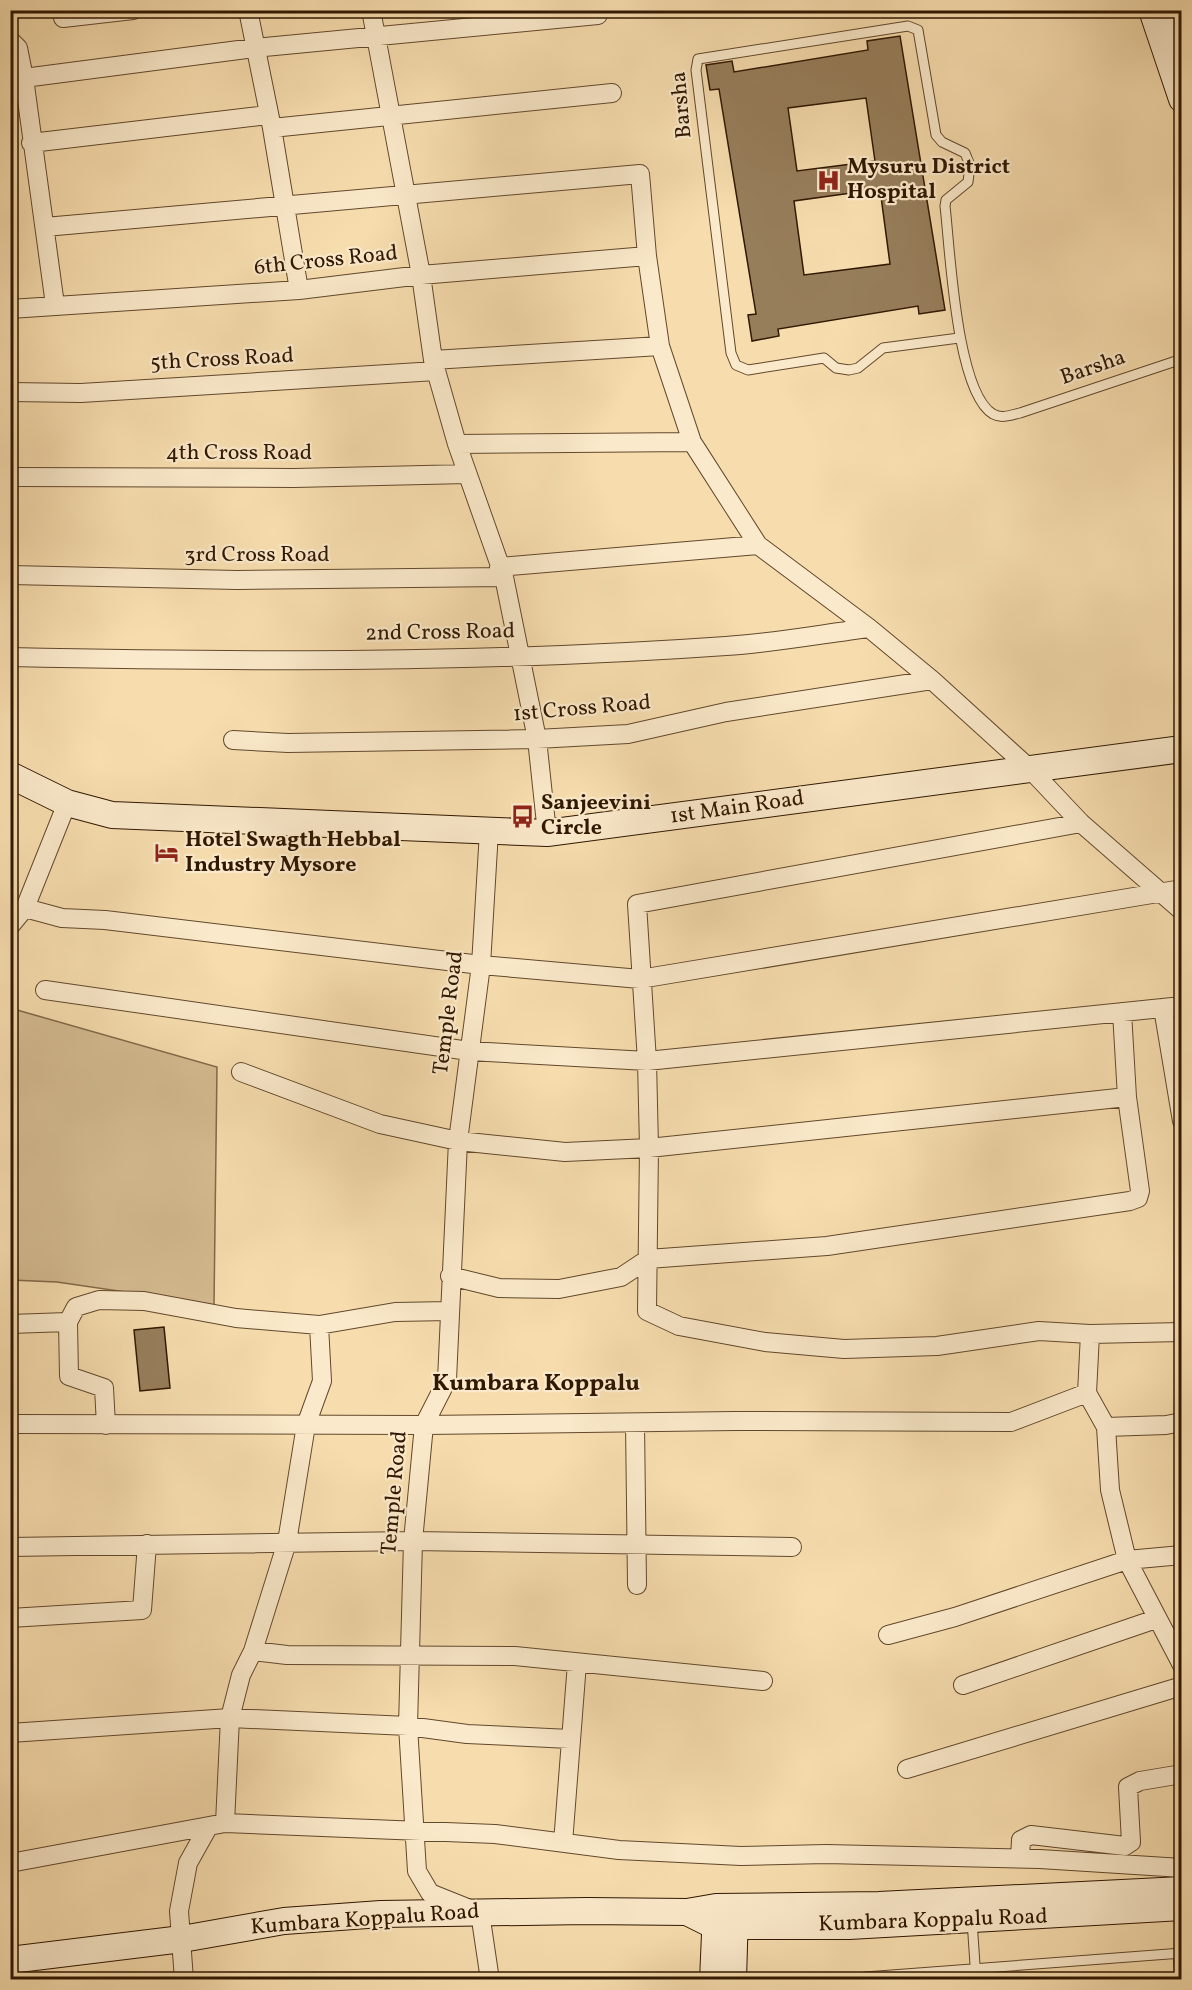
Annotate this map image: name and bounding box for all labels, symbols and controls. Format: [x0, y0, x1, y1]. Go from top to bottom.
street label: Barsha [664, 70, 700, 140]
place label: Mysuru District Hospital [847, 152, 1010, 208]
hospital icon: Mysuru District Hospital [816, 167, 842, 193]
street label: 6th Cross Road [252, 238, 400, 284]
street label: 5th Cross Road [149, 341, 295, 379]
street label: Barsha [1056, 342, 1130, 394]
street label: 4th Cross Road [166, 438, 312, 469]
street label: 3rd Cross Road [184, 540, 330, 571]
street label: 2nd Cross Road [365, 616, 515, 650]
street label: 1st Cross Road [512, 688, 652, 730]
street label: 1st Main Road [668, 783, 806, 833]
place label: Sanjeevini Circle [541, 788, 651, 844]
bus stop icon: Sanjeevini Circle [510, 803, 536, 829]
place label: Hotel Swagth Hebbal Industry Mysore [185, 825, 401, 881]
hotel icon: Hotel Swagth Hebbal Industry Mysore [154, 840, 180, 866]
street label: Temple Road [426, 949, 472, 1077]
district label: Kumbara Koppalu [432, 1367, 640, 1401]
street label: Temple Road [374, 1430, 416, 1556]
street label: Kumbara Koppalu Road [250, 1897, 480, 1943]
street label: Kumbara Koppalu Road [818, 1902, 1048, 1940]

